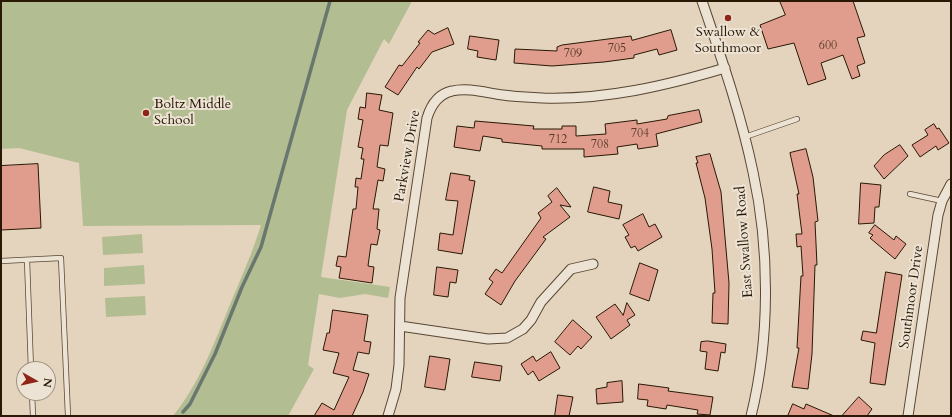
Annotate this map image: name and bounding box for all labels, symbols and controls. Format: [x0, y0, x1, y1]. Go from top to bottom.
marker: Swallow & Southmoor [723, 13, 733, 23]
place label: Swallow & Southmoor [695, 25, 761, 58]
house number: 600 [819, 39, 837, 53]
house number: 705 [608, 42, 626, 56]
house number: 709 [564, 47, 582, 61]
place label: Boltz Middle School [154, 97, 231, 130]
marker: Boltz Middle School [141, 108, 151, 118]
street label: Parkview Drive [392, 109, 424, 203]
house number: 704 [631, 127, 649, 141]
house number: 712 [549, 133, 567, 147]
house number: 708 [591, 138, 609, 152]
street label: East Swallow Road [733, 185, 757, 299]
street label: Southmoor Drive [896, 244, 928, 350]
north arrow [16, 361, 56, 401]
text: N [39, 377, 55, 388]

